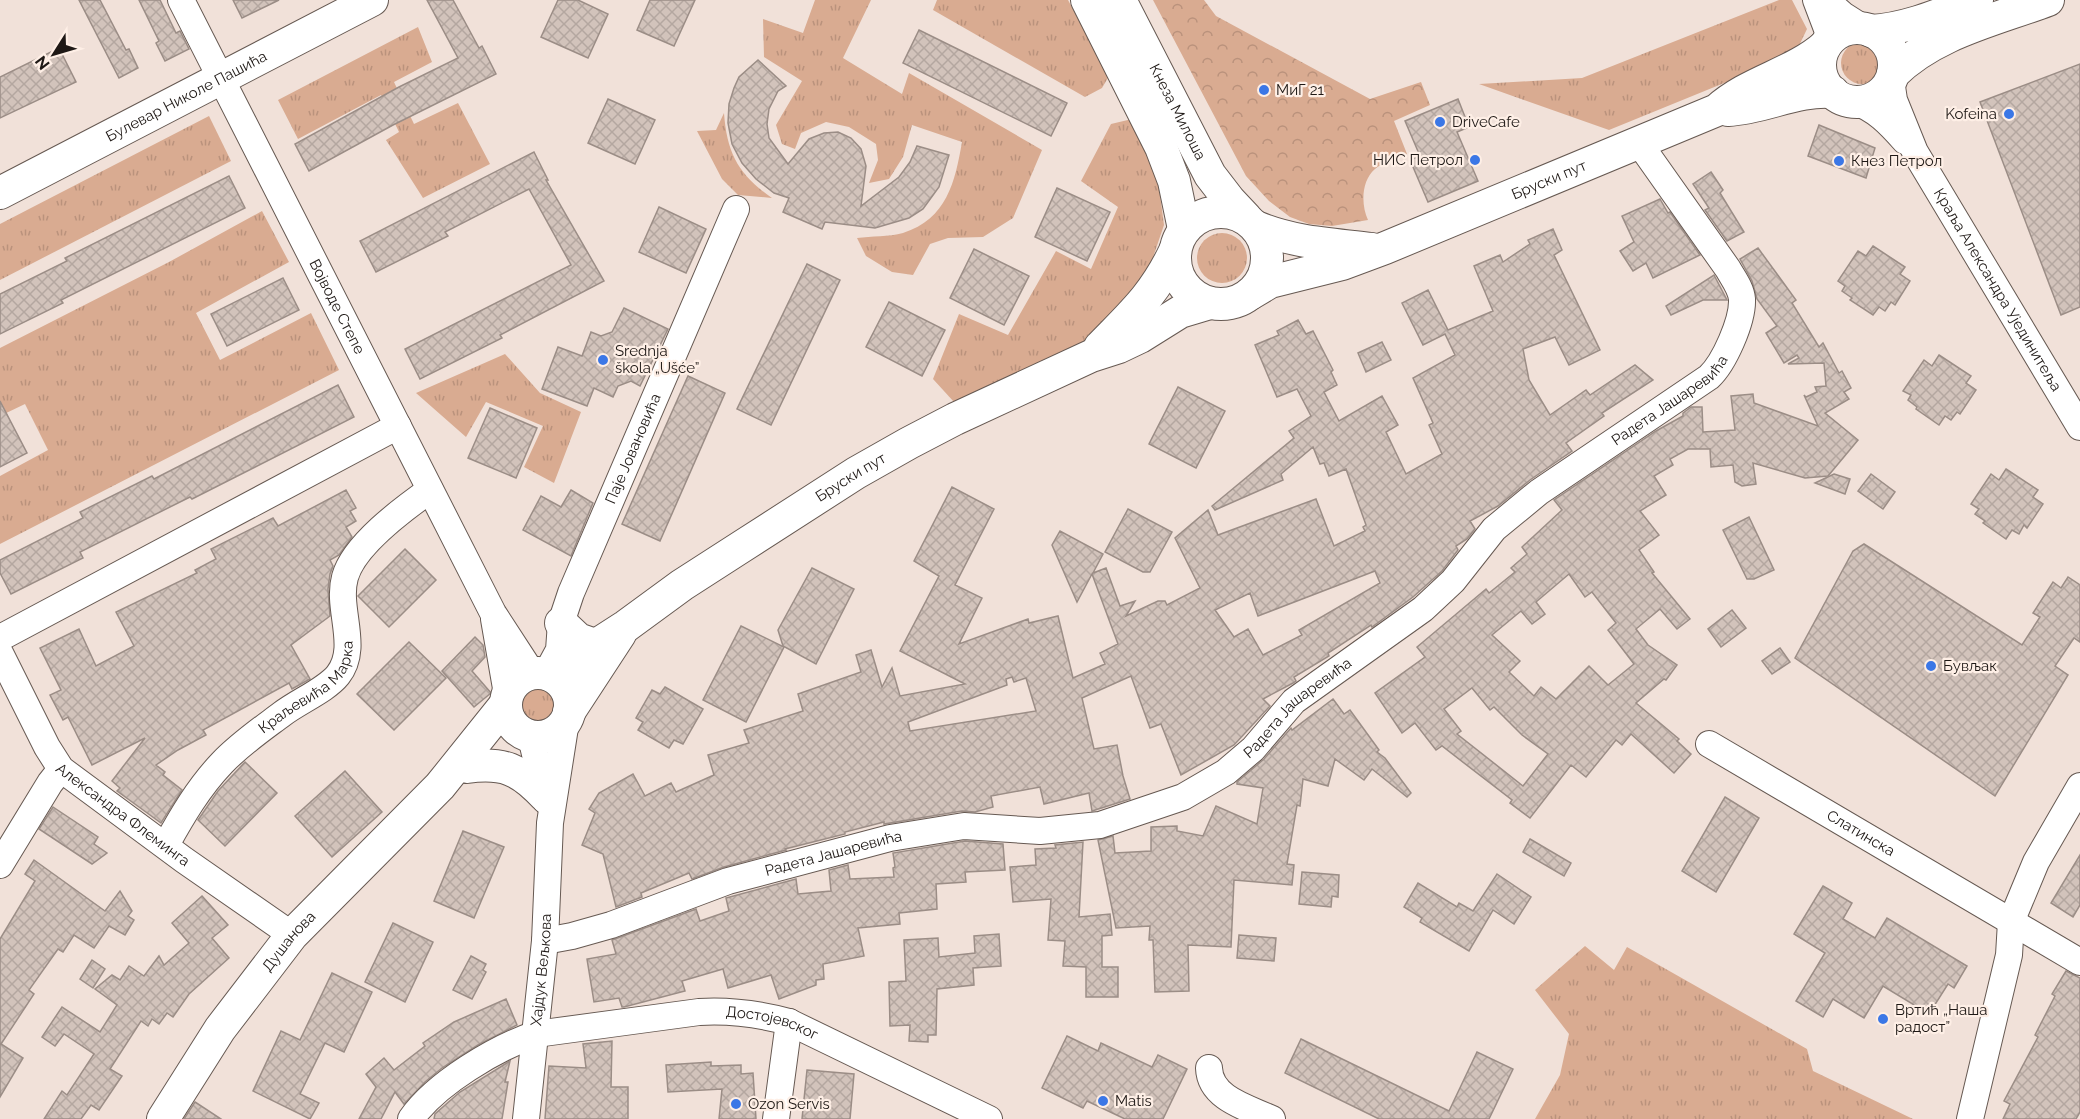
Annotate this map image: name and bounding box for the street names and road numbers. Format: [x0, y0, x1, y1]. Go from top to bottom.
street label: Булевар Николе Пашића [103, 47, 270, 145]
street label: Кнеза Милоша [1145, 61, 1210, 163]
street label: Бруски пут [1509, 156, 1589, 203]
street label: Краља Александра Ујединитеља [1930, 185, 2065, 395]
street label: Војводе Степе [305, 256, 369, 357]
street label: Радета Јашаревића [1608, 352, 1732, 449]
street label: Паје Јовановића [601, 391, 665, 507]
street label: Бруски пут [812, 449, 889, 506]
street label: Краљевића Марка [255, 641, 357, 737]
street label: Радета Јашаревића [1240, 654, 1355, 762]
street label: Александра Флеминга [52, 759, 193, 870]
street label: Слатинска [1823, 806, 1898, 860]
street label: Радета Јашаревића [763, 827, 903, 880]
street label: Душанова [258, 908, 319, 975]
street label: Хајдук Вељкова [527, 913, 555, 1027]
street label: Достојевског [725, 1003, 821, 1044]

